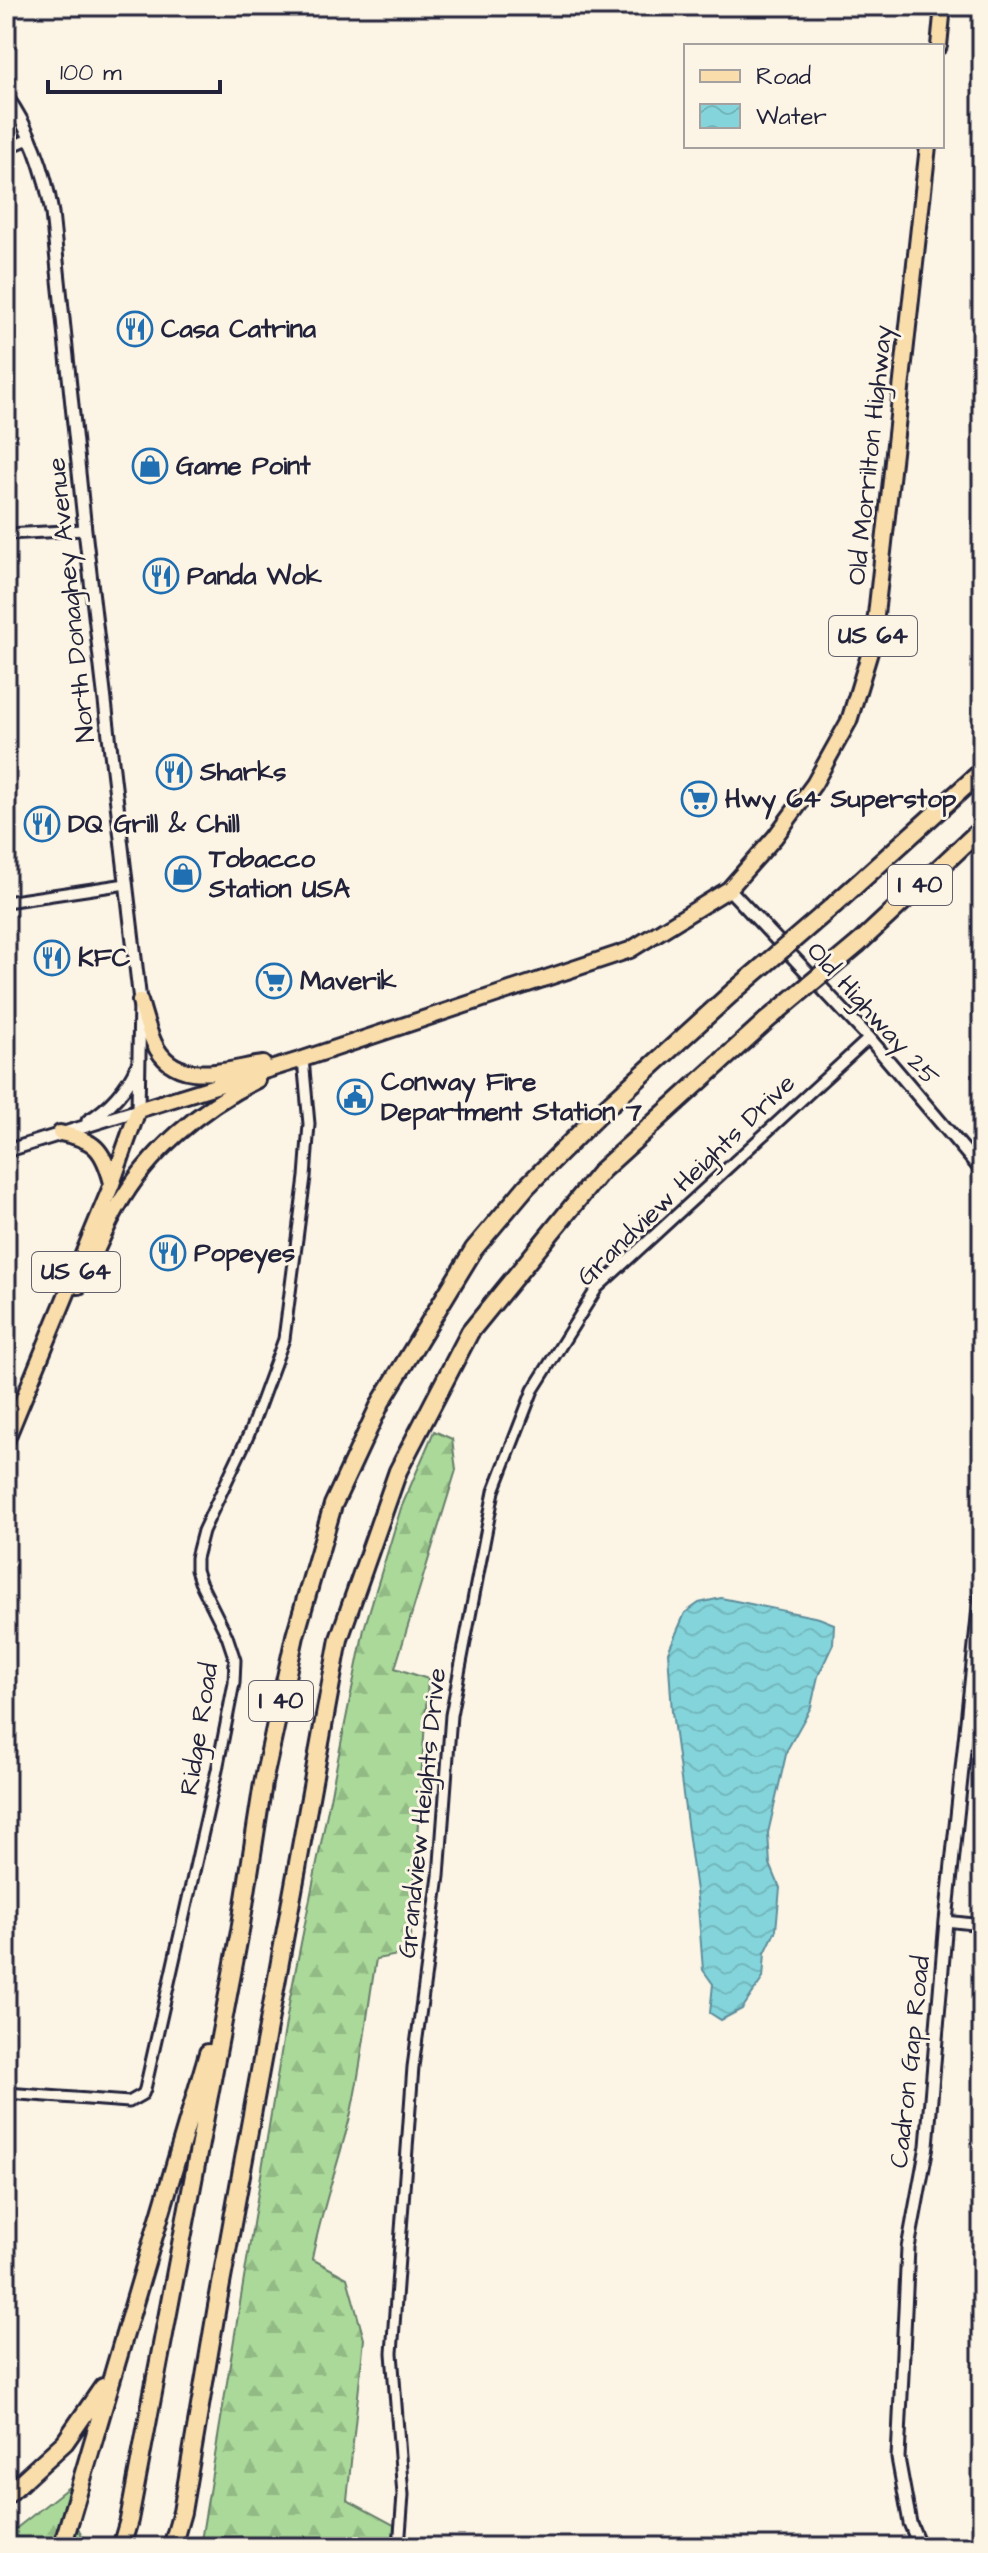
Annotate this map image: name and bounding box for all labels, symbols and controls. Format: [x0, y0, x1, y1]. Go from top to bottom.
scale bar [48, 44, 220, 94]
legend [684, 44, 944, 148]
text: 100 m [60, 56, 122, 90]
text: Road [756, 60, 811, 94]
text: Water [756, 100, 827, 134]
restaurant icon: Casa Catrina [116, 310, 154, 348]
place label: Casa Catrina [161, 311, 317, 347]
street label: Old Morrilton Highway [838, 323, 904, 587]
shop icon: Game Point [131, 447, 169, 485]
place label: Game Point [176, 448, 311, 484]
street label: North Donaghey Avenue [38, 456, 106, 744]
restaurant icon: Panda Wok [142, 557, 180, 595]
place label: Panda Wok [187, 558, 323, 594]
road number: US 64 [829, 616, 917, 656]
restaurant icon: Sharks [155, 753, 193, 791]
place label: Sharks [199, 754, 286, 790]
supermarket icon: Hwy 64 Superstop [680, 780, 718, 818]
place label: Hwy 64 Superstop [725, 781, 957, 820]
restaurant icon: DQ Grill & Chill [23, 805, 61, 843]
place label: DQ Grill & Chill [68, 806, 240, 842]
place label: Tobacco Station USA [208, 841, 350, 907]
shop icon: Tobacco Station USA [164, 855, 202, 893]
road number: I 40 [888, 865, 952, 905]
street label: Old Highway 25 [797, 934, 948, 1096]
restaurant icon: KFC [33, 939, 71, 977]
place label: KFC [78, 940, 131, 976]
supermarket icon: Maverik [255, 962, 293, 1000]
place label: Maverik [300, 963, 398, 999]
place label: Conway Fire Department Station 7 [381, 1064, 642, 1130]
street label: Grandview Heights Drive [569, 1066, 805, 1296]
public building icon: Conway Fire Department Station 7 [336, 1078, 374, 1116]
restaurant icon: Popeyes [149, 1234, 187, 1272]
place label: Popeyes [194, 1235, 295, 1274]
road number: US 64 [32, 1252, 120, 1292]
street label: Ridge Road [171, 1660, 229, 1798]
street label: Grandview Heights Drive [389, 1666, 457, 1960]
road number: I 40 [249, 1681, 313, 1721]
street label: Cadron Gap Road [881, 1954, 939, 2170]

